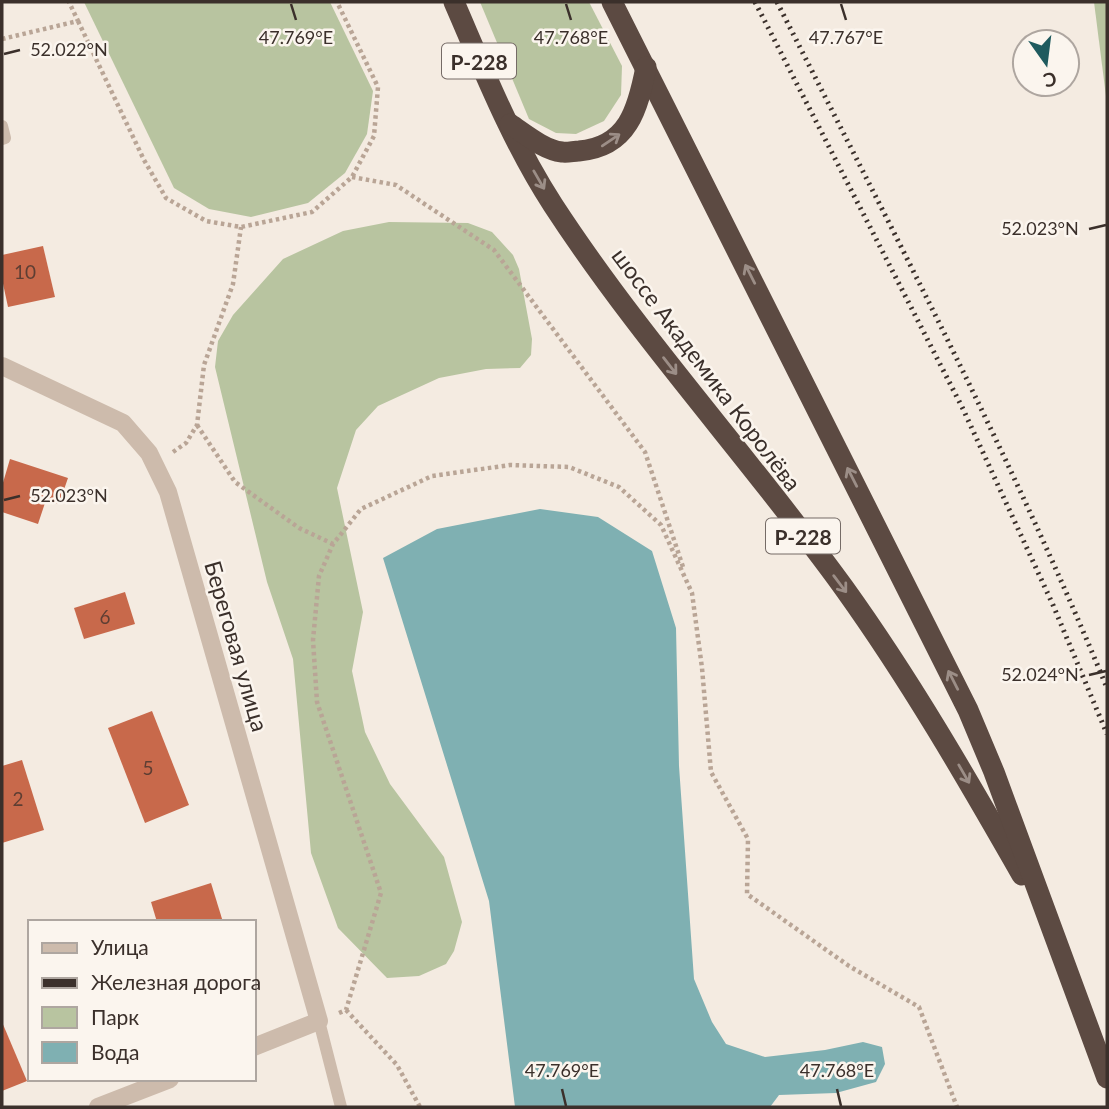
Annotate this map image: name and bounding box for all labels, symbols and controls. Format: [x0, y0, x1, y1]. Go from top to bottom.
text: 47.769°E [259, 26, 333, 48]
text: 47.768°E [534, 26, 608, 48]
text: 47.767°E [809, 26, 883, 48]
north arrow [1011, 28, 1081, 98]
text: 52.022°N [30, 38, 108, 60]
road number: Р-228 [442, 43, 516, 78]
text: С [1041, 67, 1059, 93]
one-way arrow [601, 133, 620, 147]
one-way arrow [532, 170, 546, 190]
text: 52.023°N [1001, 217, 1079, 239]
street label: шоссе Академика Королёва [607, 242, 807, 496]
house number: 10 [14, 260, 36, 283]
one-way arrow [742, 264, 756, 285]
one-way arrow [662, 356, 677, 375]
one-way arrow [844, 467, 858, 488]
text: 52.023°N [30, 484, 108, 506]
road number: Р-228 [766, 518, 840, 554]
street label: Береговая улица [199, 557, 275, 735]
one-way arrow [833, 574, 847, 593]
house number: 6 [99, 605, 111, 628]
text: 52.024°N [1001, 663, 1079, 685]
one-way arrow [946, 671, 960, 691]
house number: 5 [142, 756, 154, 779]
one-way arrow [957, 764, 971, 784]
house number: 2 [12, 787, 24, 810]
legend [28, 920, 256, 1081]
text: Улица [91, 934, 149, 959]
text: Железная дорога [91, 969, 261, 994]
text: Парк [91, 1004, 139, 1029]
text: Вода [91, 1039, 139, 1064]
text: 47.769°E [525, 1059, 599, 1081]
text: 47.768°E [800, 1059, 874, 1081]

